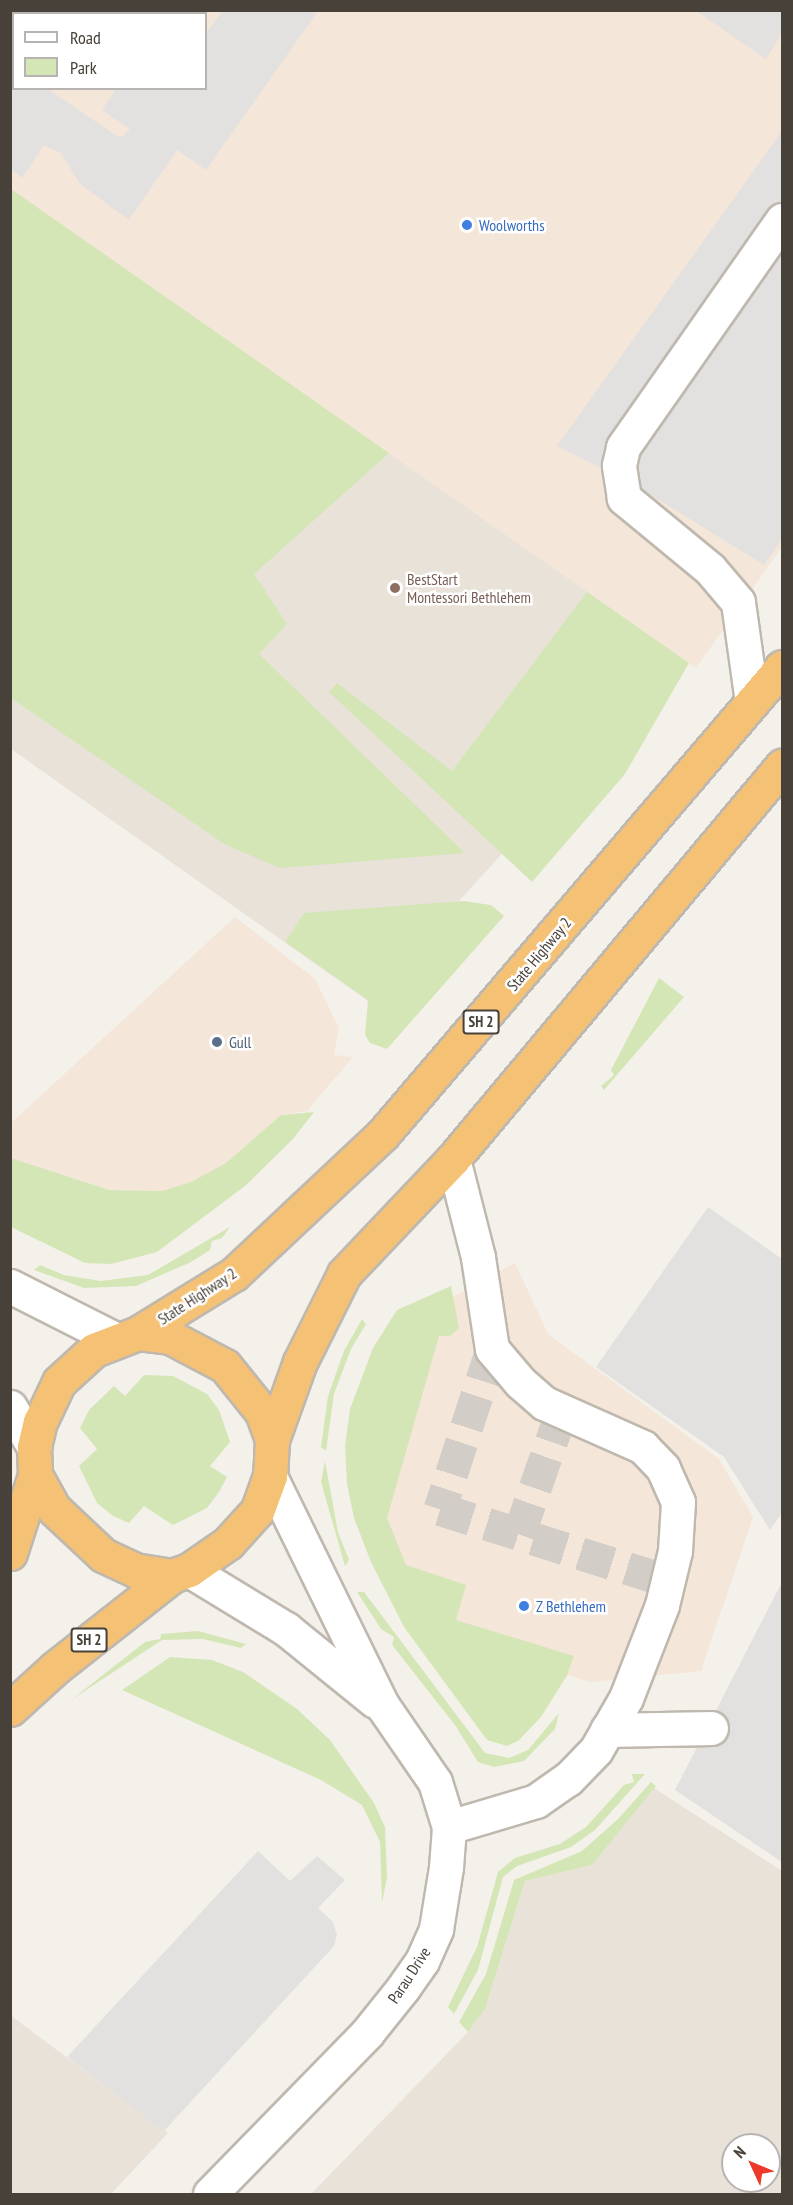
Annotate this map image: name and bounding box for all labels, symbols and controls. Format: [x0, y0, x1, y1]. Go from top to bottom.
legend [12, 12, 207, 90]
text: Road [70, 26, 101, 49]
text: Park [70, 56, 97, 79]
place label: Woolworths [479, 215, 545, 235]
marker: Woolworths [460, 218, 474, 232]
place label: BestStart Montessori Bethlehem [407, 569, 531, 607]
marker: BestStart Montessori Bethlehem [388, 581, 402, 595]
street label: State Highway 2 [503, 913, 575, 995]
road number: SH 2 [462, 1010, 500, 1034]
place label: Gull [229, 1032, 251, 1052]
marker: Gull [210, 1035, 224, 1049]
street label: State Highway 2 [154, 1263, 240, 1329]
place label: Z Bethlehem [536, 1596, 606, 1616]
marker: Z Bethlehem [517, 1599, 531, 1613]
road number: SH 2 [70, 1628, 109, 1652]
street label: Parau Drive [384, 1943, 434, 2007]
north arrow [721, 2133, 781, 2193]
text: N [729, 2142, 750, 2162]

